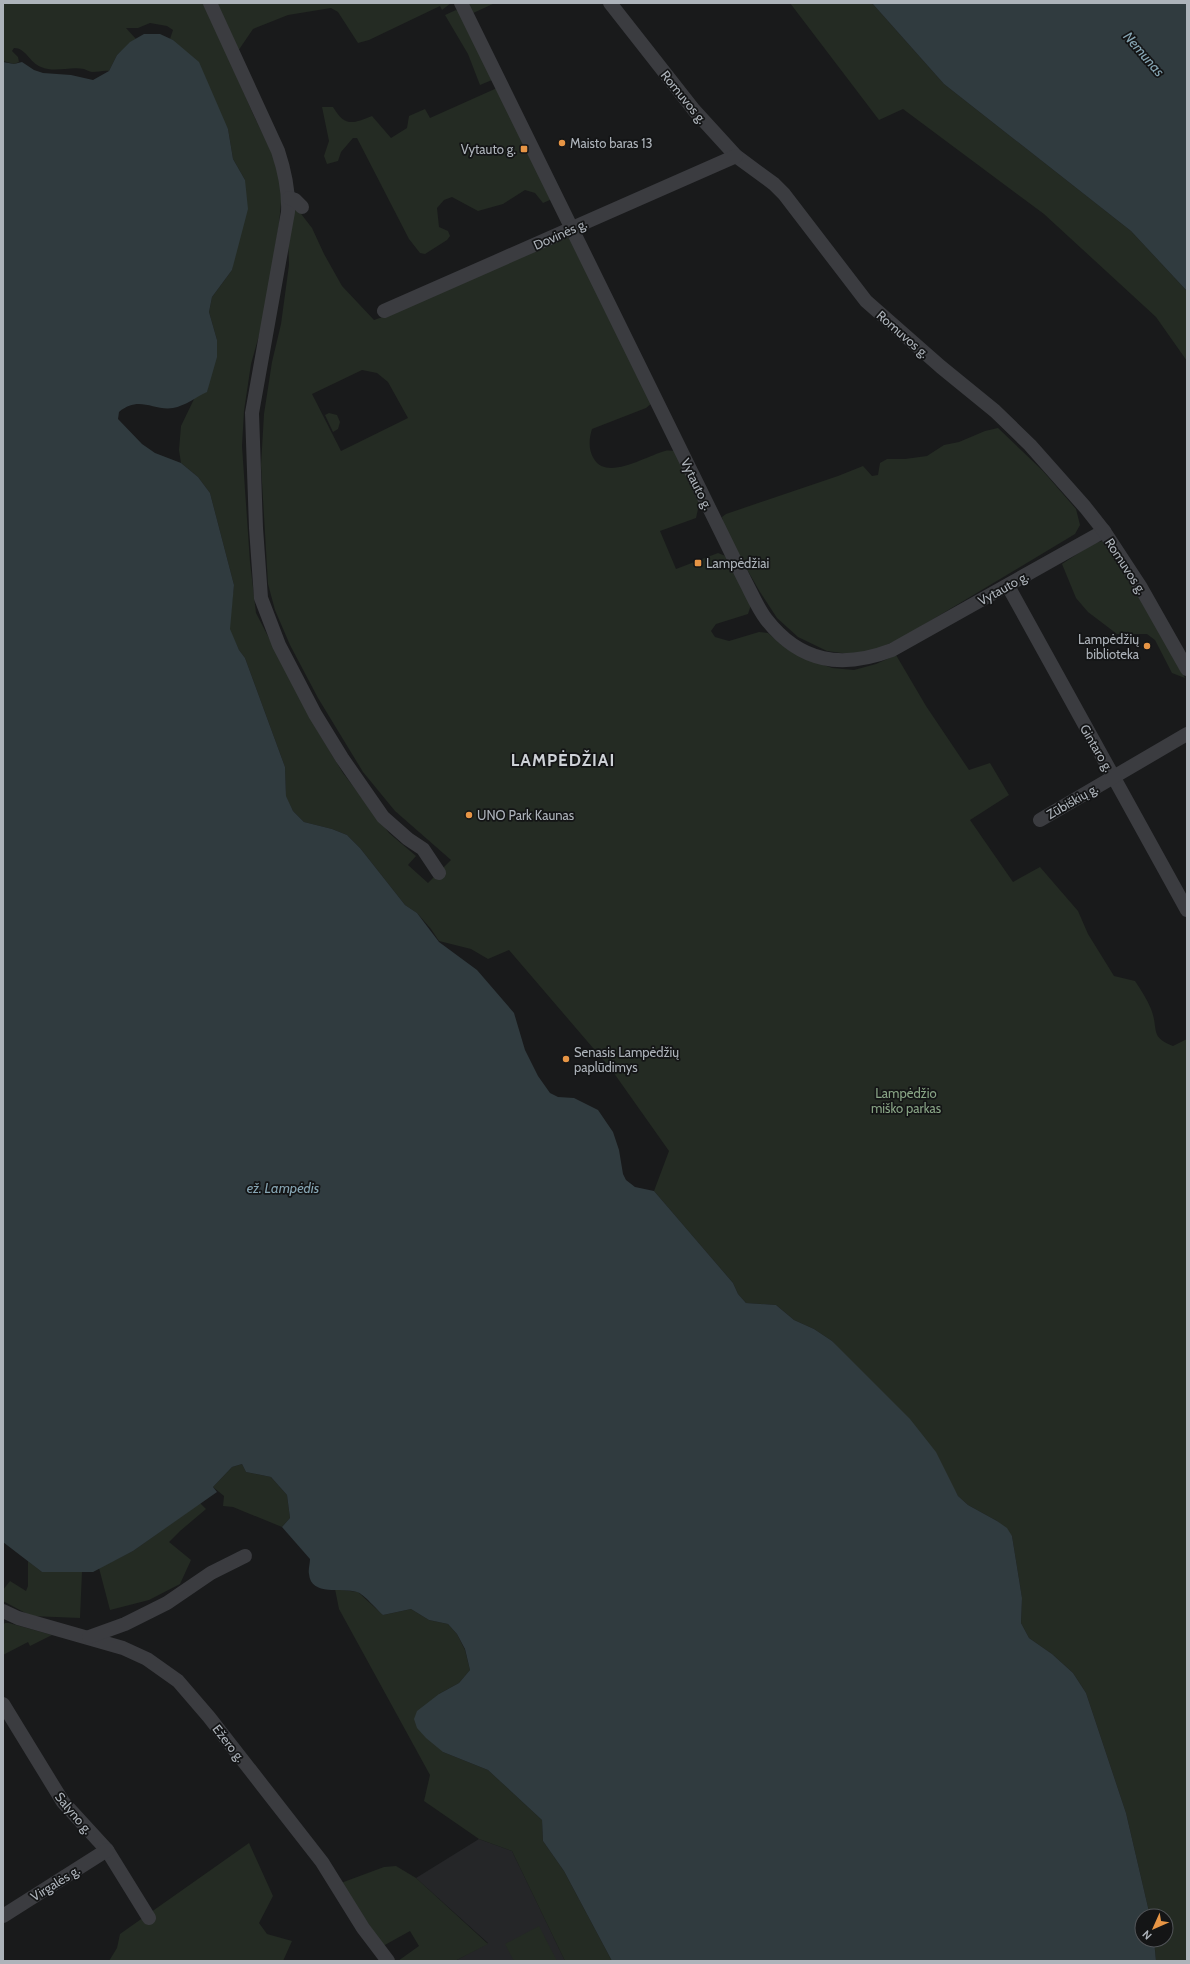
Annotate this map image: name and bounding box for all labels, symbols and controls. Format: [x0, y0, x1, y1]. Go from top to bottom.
water label: Nemunas [1120, 28, 1169, 81]
street label: Romuvos g. [658, 67, 710, 127]
place label: Maisto baras 13 [570, 135, 653, 151]
marker: Maisto baras 13 [557, 138, 567, 148]
place label: Vytauto g. [461, 141, 516, 157]
marker: Vytauto g. [519, 144, 529, 154]
street label: Dovinės g. [531, 215, 590, 253]
street label: Romuvos g. [874, 307, 933, 361]
street label: Vytauto g. [678, 456, 716, 513]
street label: Romuvos g. [1102, 535, 1150, 597]
place label: Lampėdžiai [706, 555, 769, 571]
marker: Lampėdžiai [693, 558, 703, 568]
street label: Vytauto g. [975, 567, 1031, 608]
place label: Lampėdžių biblioteka [1078, 631, 1140, 662]
marker: Lampėdžių biblioteka [1142, 641, 1152, 651]
street label: Gintaro g. [1077, 721, 1117, 775]
district label: LAMPĖDŽIAI [511, 749, 615, 770]
street label: Zūbiškių g. [1043, 780, 1101, 822]
place label: UNO Park Kaunas [477, 807, 575, 823]
marker: UNO Park Kaunas [464, 810, 474, 820]
place label: Senasis Lampėdžių paplūdimys [574, 1044, 679, 1075]
marker: Senasis Lampėdžių paplūdimys [561, 1054, 571, 1064]
park label: Lampėdžio miško parkas [871, 1085, 942, 1116]
water label: ež. Lampėdis [247, 1179, 320, 1197]
street label: Ežero g. [209, 1721, 249, 1765]
street label: Salyno g. [52, 1789, 96, 1837]
street label: Virgalės g. [27, 1861, 83, 1904]
north arrow [1134, 1908, 1174, 1948]
text: N [1139, 1927, 1155, 1943]

